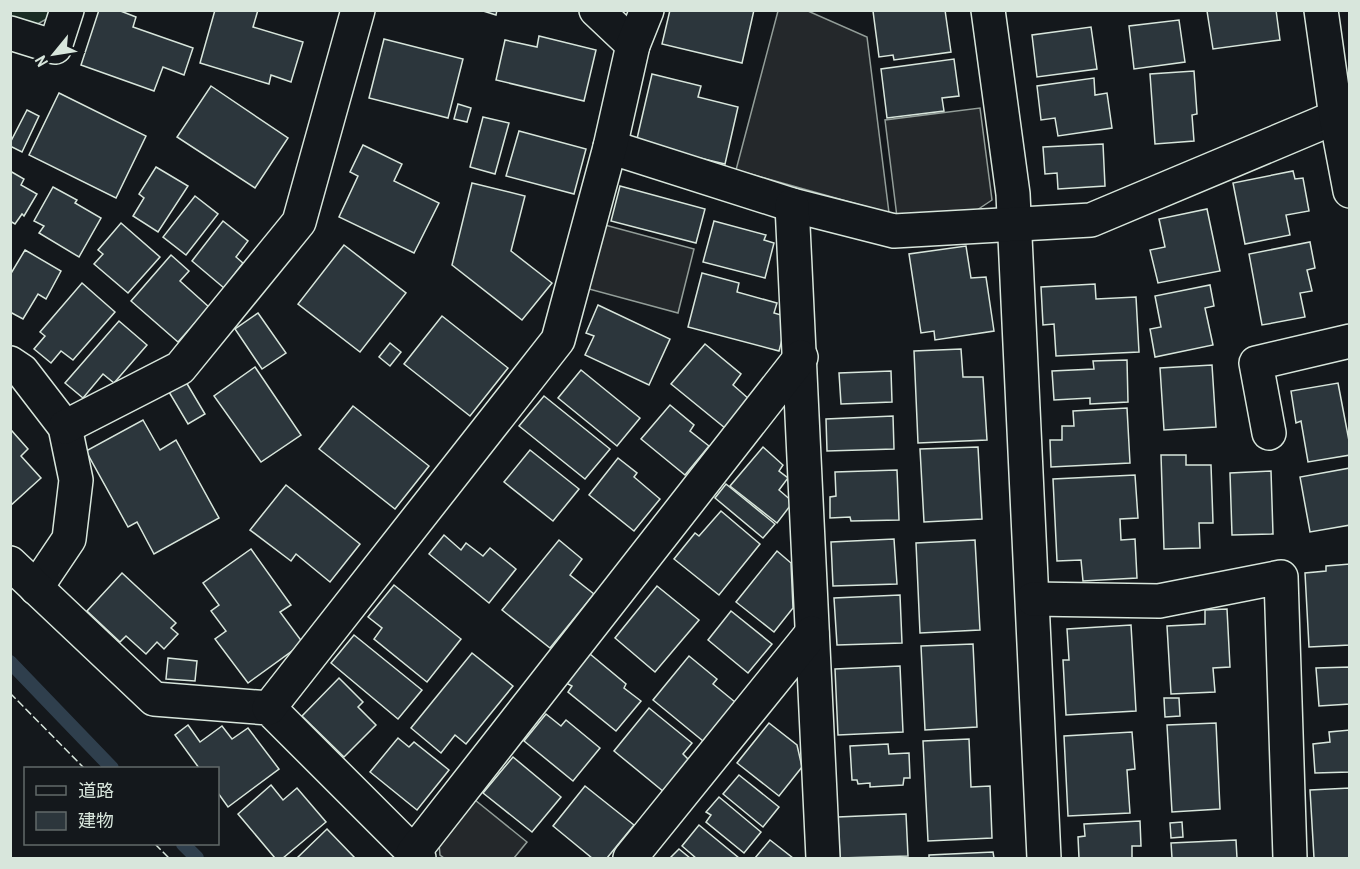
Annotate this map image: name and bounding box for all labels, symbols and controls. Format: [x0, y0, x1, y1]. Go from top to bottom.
north arrow [24, 24, 84, 84]
text: N [29, 52, 53, 71]
legend [24, 767, 219, 845]
text: 道路 [78, 778, 114, 803]
text: 建物 [78, 808, 114, 833]

